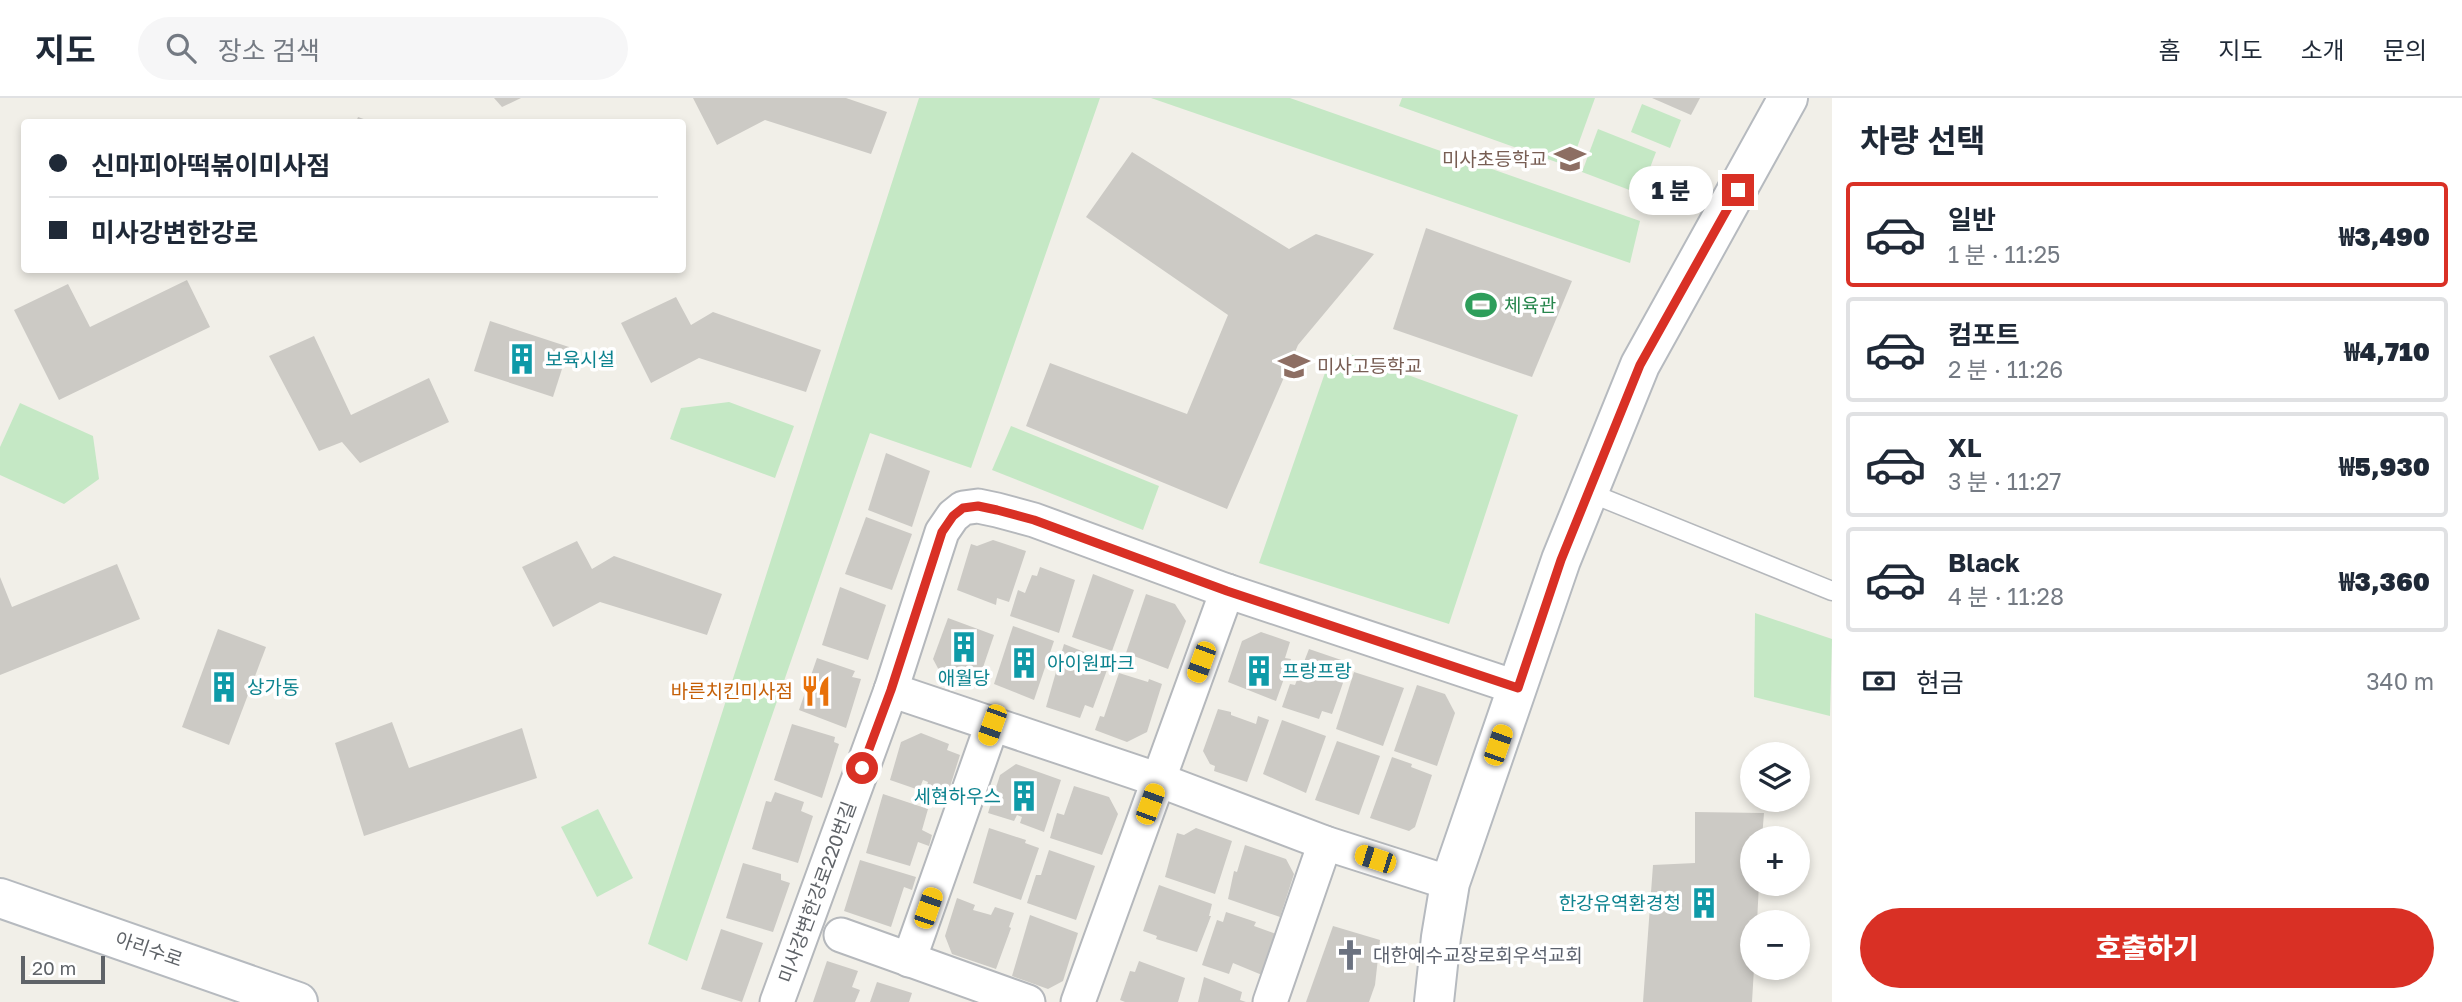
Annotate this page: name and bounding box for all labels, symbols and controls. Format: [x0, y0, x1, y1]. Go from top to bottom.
search box [138, 17, 628, 80]
icon: search [162, 29, 200, 67]
text: 지도 [35, 30, 96, 69]
text: 장소 검색 [218, 35, 320, 66]
text: 홈 [2158, 35, 2180, 64]
text: 지도 [2218, 35, 2263, 64]
text: 소개 [2301, 35, 2345, 64]
text: 문의 [2383, 35, 2427, 64]
text: 차량 선택 [1860, 121, 1986, 159]
school or university icon: 미사초등학교 [1553, 142, 1587, 176]
place label: 미사초등학교 [1442, 147, 1547, 170]
text: 신마피아떡볶이미사점 [91, 150, 330, 181]
callout: 1 분 [1630, 166, 1714, 214]
route end [1722, 174, 1754, 206]
text: 1 분 [1651, 176, 1691, 204]
icon: car [1864, 203, 1927, 266]
text: 일반 [1948, 204, 1996, 235]
text: 미사강변한강로 [91, 217, 258, 248]
text: ₩3,490 [2339, 221, 2430, 252]
text: 1 분 · 11:25 [1948, 240, 2060, 268]
sports icon: 체육관 [1464, 288, 1498, 322]
place label: 체육관 [1504, 293, 1556, 316]
icon: car [1864, 318, 1927, 381]
text: 컴포트 [1948, 319, 2020, 350]
text: ₩4,710 [2344, 336, 2430, 367]
building icon: 보육시설 [505, 342, 539, 376]
place label: 보육시설 [545, 347, 615, 370]
school or university icon: 미사고등학교 [1277, 349, 1311, 383]
place label: 미사고등학교 [1317, 354, 1422, 377]
text: 2 분 · 11:26 [1948, 355, 2063, 383]
text: XL [1948, 432, 1982, 463]
icon: car [1864, 433, 1927, 496]
text: ₩5,930 [2339, 451, 2430, 482]
text: 3 분 · 11:27 [1948, 467, 2062, 495]
text: Black [1948, 547, 2020, 578]
icon: car [1864, 548, 1927, 611]
text: ₩3,360 [2339, 566, 2430, 597]
text: 4 분 · 11:28 [1948, 582, 2064, 610]
building icon: 애월당 [947, 630, 981, 664]
car [1184, 639, 1219, 685]
building icon: 아이원파크 [1007, 646, 1041, 680]
place label: 아이원파크 [1047, 651, 1134, 674]
building icon: 프랑프랑 [1242, 654, 1276, 688]
place label: 프랑프랑 [1282, 659, 1352, 682]
icon: cash [1860, 662, 1898, 700]
place label: 애월당 [938, 666, 990, 689]
text: 현금 [1916, 667, 1964, 698]
text: 340 m [2366, 667, 2434, 695]
building icon: 상가동 [207, 670, 241, 704]
restaurant icon: 바른치킨미사점 [799, 674, 833, 708]
place label: 상가동 [247, 675, 299, 698]
place label: 바른치킨미사점 [671, 679, 793, 702]
car [975, 702, 1010, 748]
car [1482, 722, 1515, 768]
map controls [1740, 742, 1810, 980]
button: layers [1740, 742, 1810, 812]
route start [846, 752, 878, 784]
building icon: 세현하우스 [1007, 779, 1041, 813]
car [1133, 781, 1168, 827]
place label: 세현하우스 [914, 784, 1001, 807]
street label: 미사강변한강로220번길 [773, 798, 860, 986]
button: + [1740, 826, 1810, 896]
car [1352, 843, 1399, 875]
car [912, 885, 945, 931]
building icon: 한강유역환경청 [1687, 886, 1721, 920]
place label: 한강유역환경청 [1559, 891, 1681, 914]
button: 호출하기 [1860, 908, 2434, 988]
button: − [1740, 910, 1810, 980]
street label: 아리수로 [112, 926, 186, 971]
church icon: 대한예수교장로회우석교회 [1333, 938, 1367, 972]
place label: 대한예수교장로회우석교회 [1373, 943, 1583, 966]
scale bar [21, 953, 105, 985]
text: 20 m [32, 956, 76, 979]

